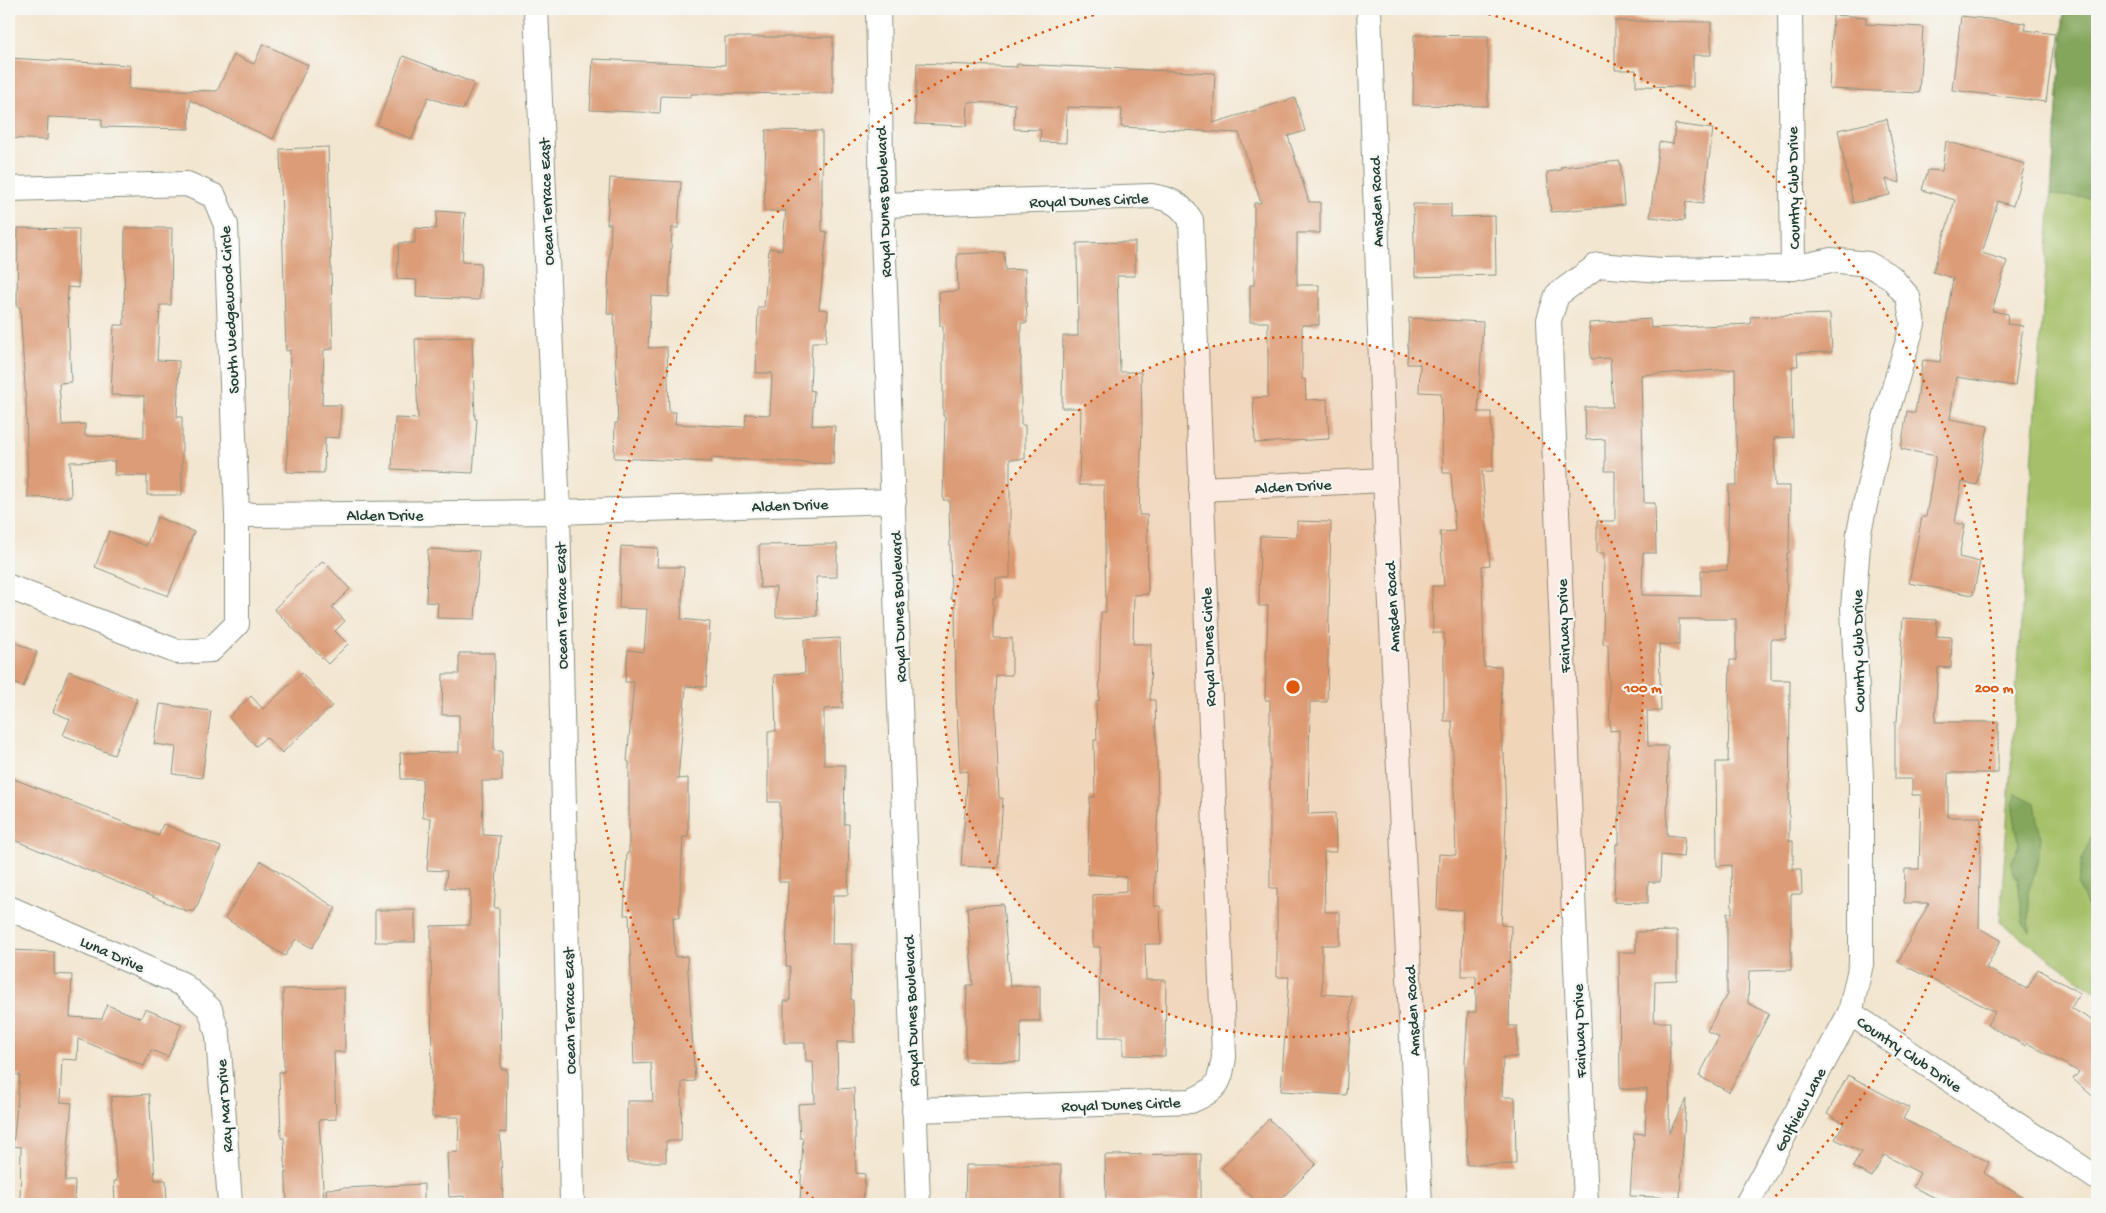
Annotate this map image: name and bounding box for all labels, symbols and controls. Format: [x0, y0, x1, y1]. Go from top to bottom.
street label: Royal Dunes Boulevard [873, 124, 898, 278]
street label: Country Club Drive [1785, 126, 1806, 249]
street label: Ocean Terrace East [537, 137, 560, 266]
street label: Amsden Road [1367, 155, 1390, 248]
street label: Royal Dunes Circle [1029, 191, 1150, 214]
street label: South Wedgewood Circle [218, 225, 245, 394]
street label: Alden Drive [1254, 477, 1333, 500]
street label: Alden Drive [751, 497, 830, 518]
street label: Alden Drive [347, 508, 424, 527]
street label: Royal Dunes Boulevard [888, 529, 913, 683]
street label: Ocean Terrace East [553, 541, 574, 670]
street label: Amsden Road [1383, 559, 1406, 653]
street label: Fairway Drive [1554, 578, 1577, 674]
street label: Royal Dunes Circle [1199, 586, 1222, 707]
street label: Country Club Drive [1850, 589, 1871, 712]
centre of rings [1284, 678, 1302, 696]
text: 100 m [1623, 680, 1662, 698]
text: 200 m [1975, 680, 2014, 698]
street label: Royal Dunes Boulevard [901, 933, 926, 1087]
street label: Luna Drive [76, 934, 147, 979]
street label: Ocean Terrace East [561, 946, 582, 1075]
street label: Amsden Road [1403, 963, 1426, 1057]
street label: Fairway Drive [1570, 983, 1593, 1079]
street label: Country Club Drive [1852, 1014, 1965, 1099]
street label: Ray Mar Drive [214, 1058, 239, 1153]
street label: Golfview Lane [1772, 1065, 1833, 1156]
street label: Royal Dunes Circle [1061, 1095, 1182, 1118]

